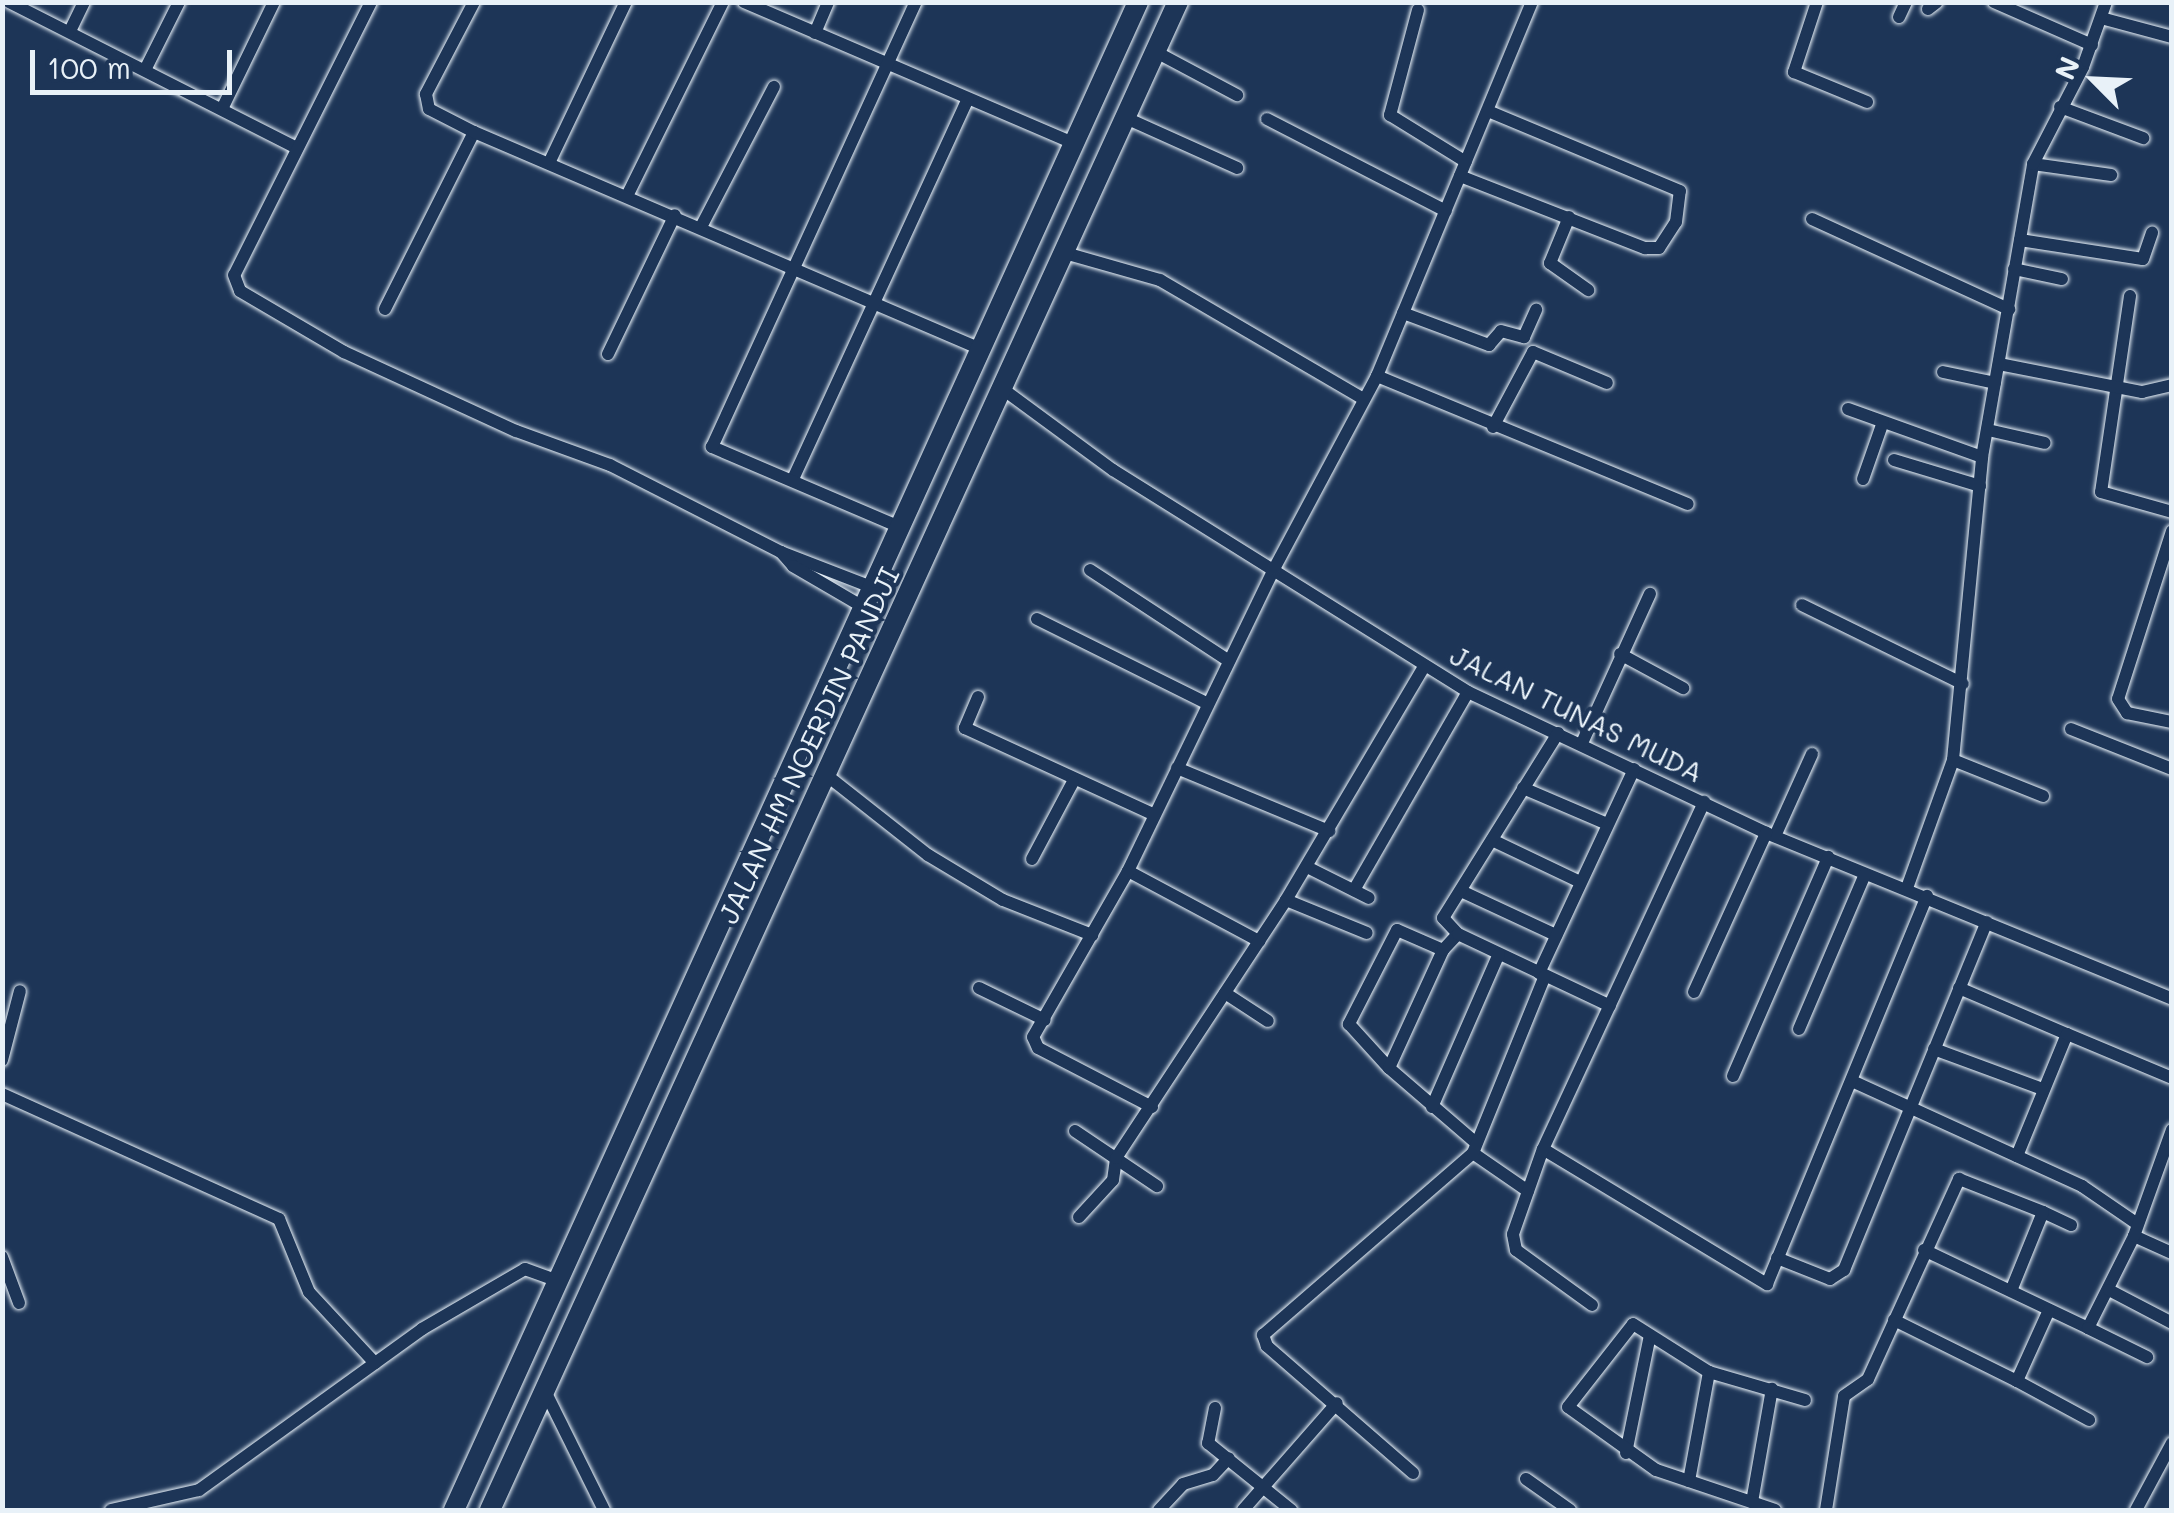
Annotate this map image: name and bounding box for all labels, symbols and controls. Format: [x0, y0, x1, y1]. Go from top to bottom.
scale bar [35, 30, 238, 92]
north arrow [2044, 30, 2144, 130]
text: 100 m [47, 47, 131, 87]
text: N [2046, 51, 2087, 85]
street label: JALAN HM NOERDIN PANDJI [710, 561, 906, 929]
street label: JALAN TUNAS MUDA [1445, 637, 1709, 789]

